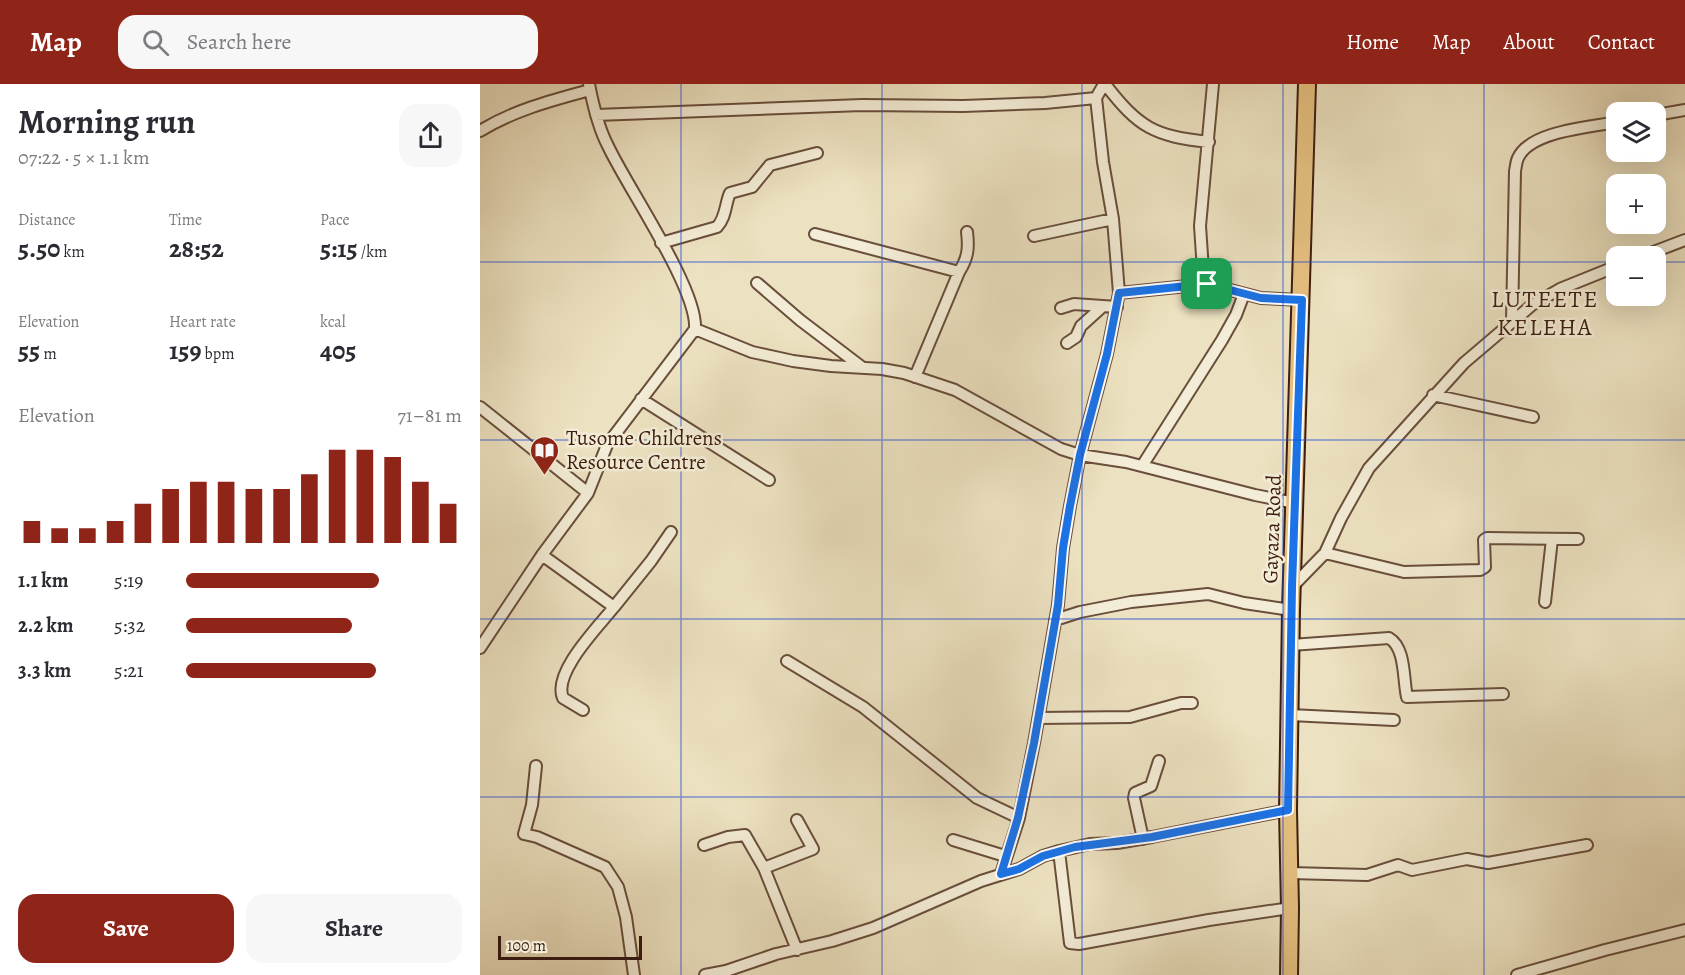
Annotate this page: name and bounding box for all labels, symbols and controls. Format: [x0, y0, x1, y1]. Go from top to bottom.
search box [118, 15, 538, 69]
text: Map [30, 23, 82, 61]
icon: search [139, 26, 172, 59]
text: Search here [187, 27, 291, 57]
text: Home [1346, 28, 1399, 56]
text: Map [1432, 28, 1470, 56]
text: About [1503, 28, 1555, 56]
text: Contact [1588, 28, 1655, 56]
text: Morning run [18, 99, 195, 144]
map controls [1606, 102, 1666, 306]
button: layers [1606, 102, 1666, 162]
button: share [399, 104, 462, 167]
text: 07:22 · 5 × 1.1 km [18, 144, 150, 171]
button: + [1606, 174, 1666, 234]
text: Distance [18, 209, 75, 231]
text: Time [169, 209, 202, 231]
text: Pace [320, 209, 350, 231]
text: 5.50 [18, 231, 60, 266]
text: 28:52 [169, 231, 224, 266]
text: 5:15 [320, 231, 358, 266]
text: km [60, 241, 85, 263]
text: /km [358, 241, 387, 263]
button: − [1606, 246, 1666, 306]
pin [1181, 258, 1232, 309]
icon: arrive [1190, 267, 1223, 300]
district label: LUTEETE KELEHA [1491, 283, 1599, 343]
text: Elevation [18, 311, 79, 333]
text: Heart rate [169, 311, 236, 333]
text: kcal [320, 311, 346, 333]
text: 55 [18, 333, 40, 368]
text: 159 [169, 333, 201, 368]
text: 405 [320, 333, 356, 368]
text: m [40, 343, 57, 365]
text: bpm [201, 343, 235, 365]
text: Elevation [18, 402, 95, 429]
text: 71–81 m [397, 402, 462, 429]
place label: Tusome Childrens Resource Centre [566, 424, 722, 476]
library icon: Tusome Childrens Resource Centre [529, 434, 561, 476]
street label: Gayaza Road [1256, 473, 1288, 584]
text: 1.1 km [18, 567, 68, 594]
text: 5:19 [114, 567, 143, 594]
text: 2.2 km [18, 612, 73, 639]
text: 5:32 [114, 612, 145, 639]
text: 3.3 km [18, 657, 71, 684]
text: 5:21 [114, 657, 144, 684]
button: Save [18, 894, 234, 963]
button: Share [246, 894, 462, 963]
scale bar [498, 933, 642, 960]
text: 100 m [507, 935, 546, 957]

